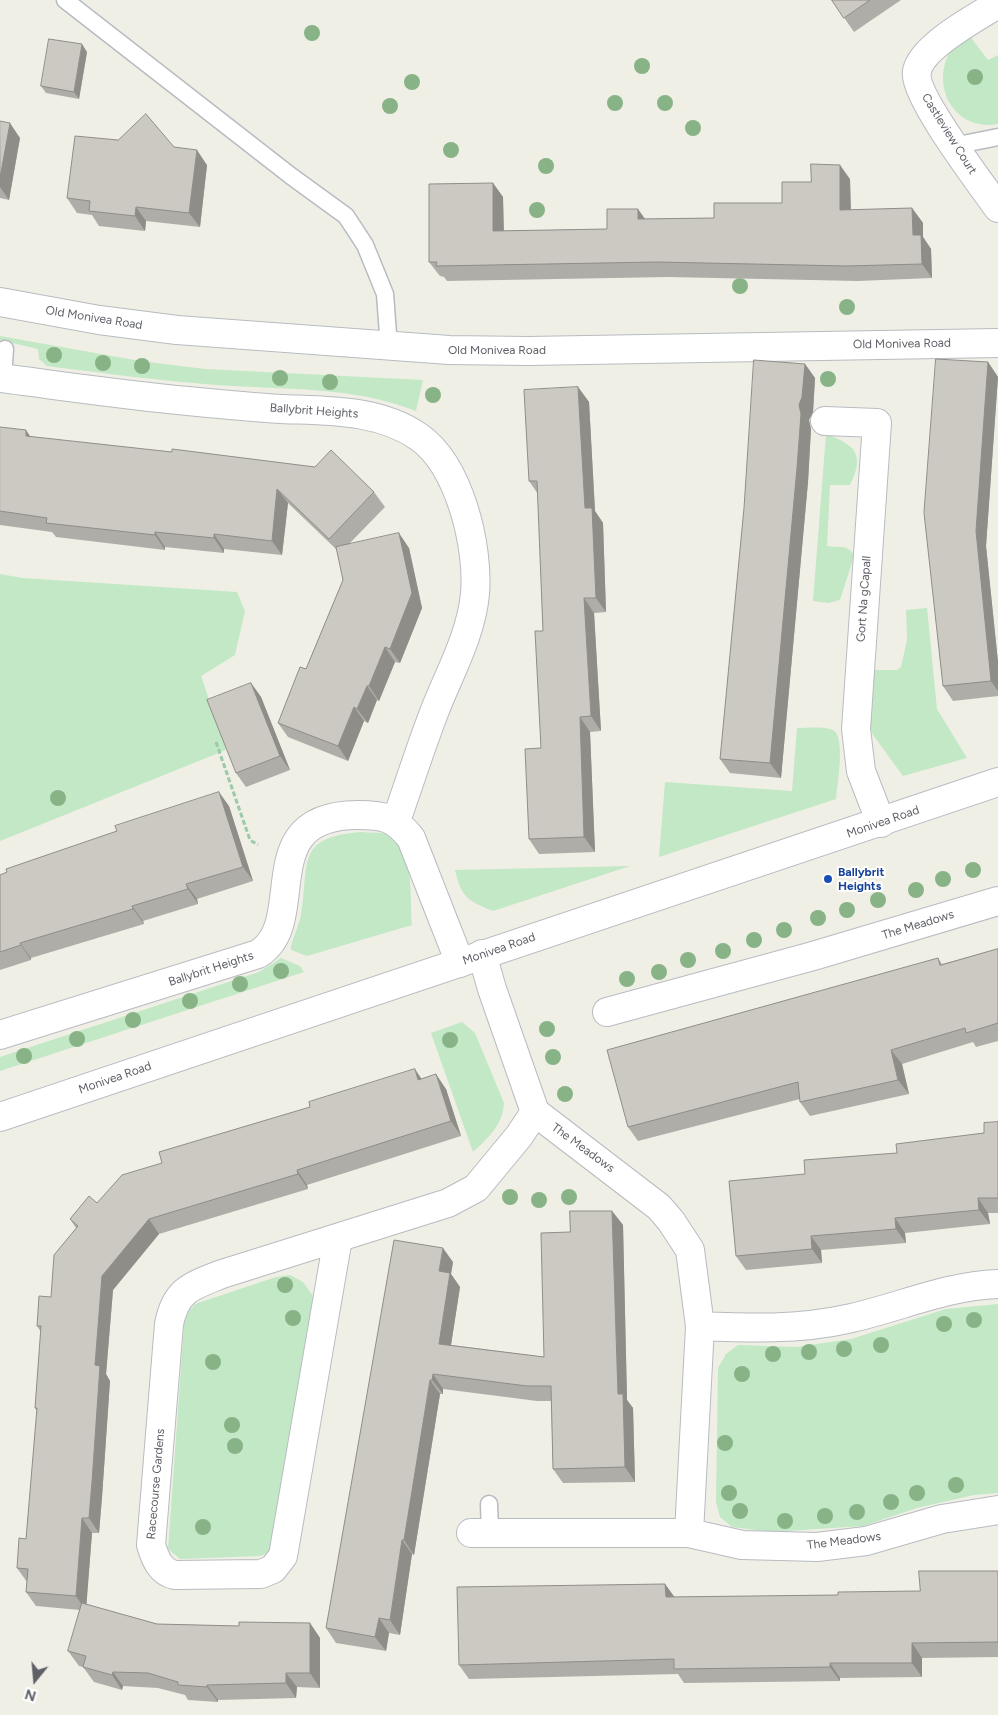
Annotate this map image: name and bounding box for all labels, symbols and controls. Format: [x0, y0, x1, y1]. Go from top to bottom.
street label: Castleview Court [918, 91, 980, 177]
street label: Old Monivea Road [45, 303, 143, 333]
street label: Old Monivea Road [853, 336, 951, 352]
street label: Old Monivea Road [448, 343, 546, 357]
street label: Ballybrit Heights [269, 401, 359, 421]
street label: Gort Na gCapall [854, 555, 874, 643]
street label: Monivea Road [845, 803, 921, 841]
place label: Ballybrit Heights [838, 865, 884, 893]
marker: Ballybrit Heights [822, 873, 834, 885]
street label: The Meadows [880, 907, 956, 943]
street label: Monivea Road [461, 930, 537, 968]
street label: Ballybrit Heights [167, 948, 255, 990]
street label: Monivea Road [77, 1059, 153, 1097]
street label: The Meadows [549, 1120, 617, 1176]
street label: Racecourse Gardens [144, 1428, 168, 1540]
street label: The Meadows [806, 1529, 882, 1553]
north arrow [10, 1655, 60, 1705]
text: N [23, 1685, 38, 1705]

